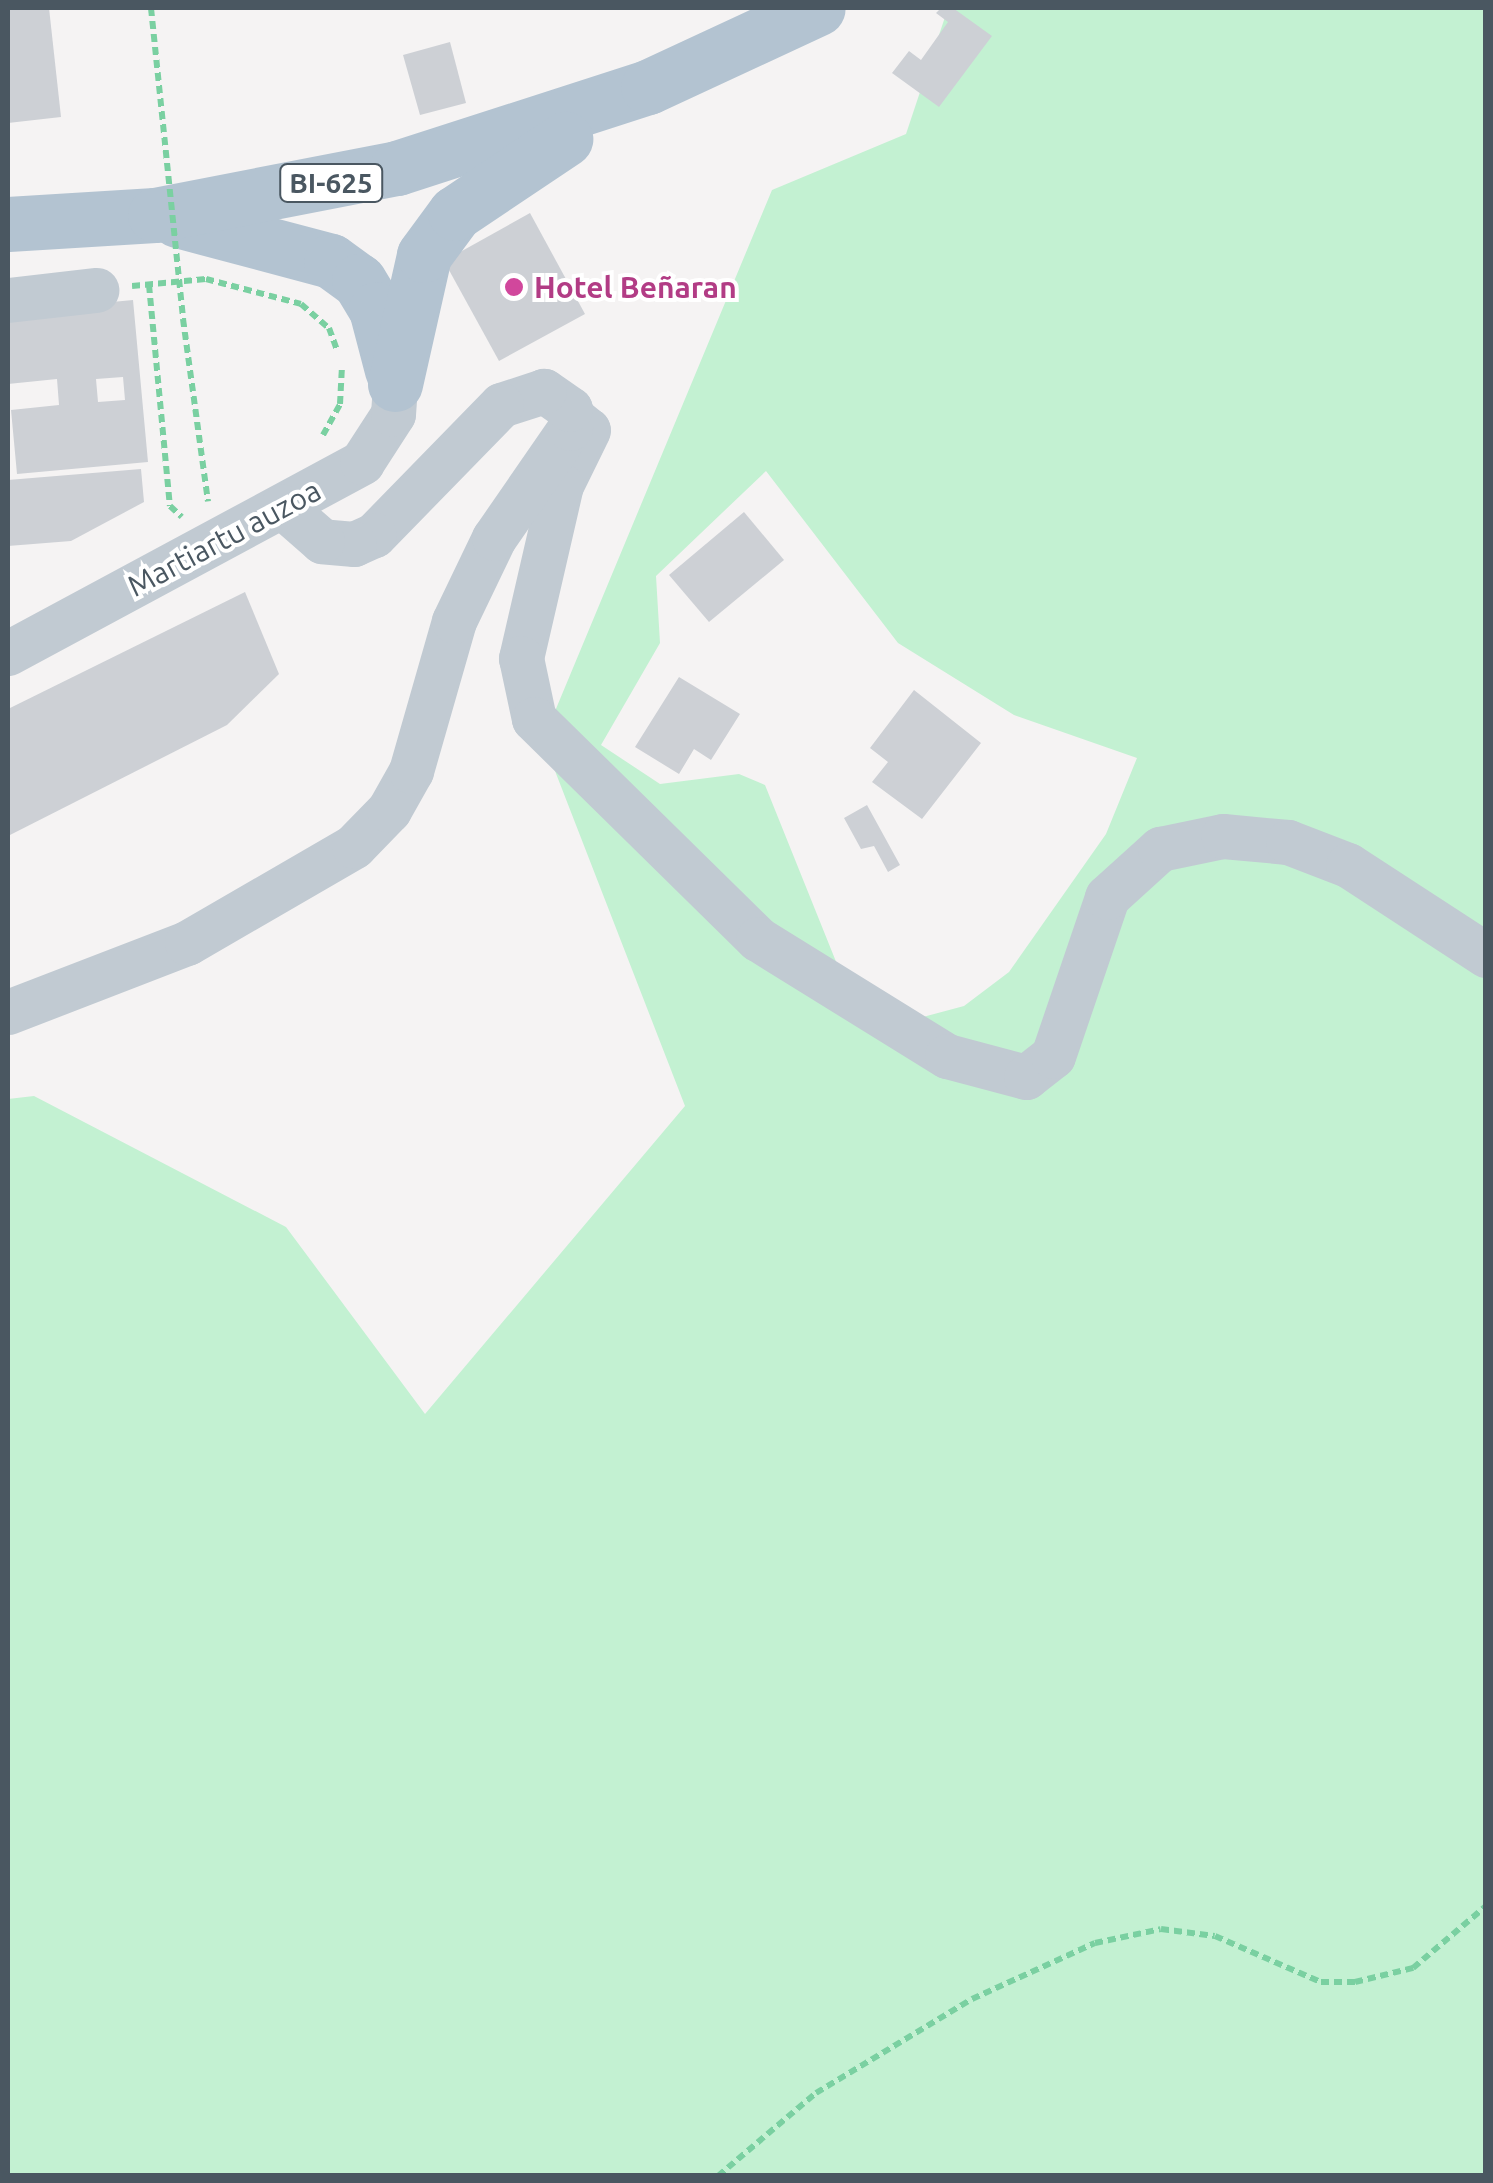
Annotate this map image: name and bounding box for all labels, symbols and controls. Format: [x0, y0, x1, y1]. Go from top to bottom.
road number: BI-625 [278, 160, 384, 206]
place label: Hotel Beñaran [534, 269, 737, 305]
marker: Hotel Beñaran [503, 276, 525, 298]
street label: Martiartu auzoa [121, 472, 327, 604]

